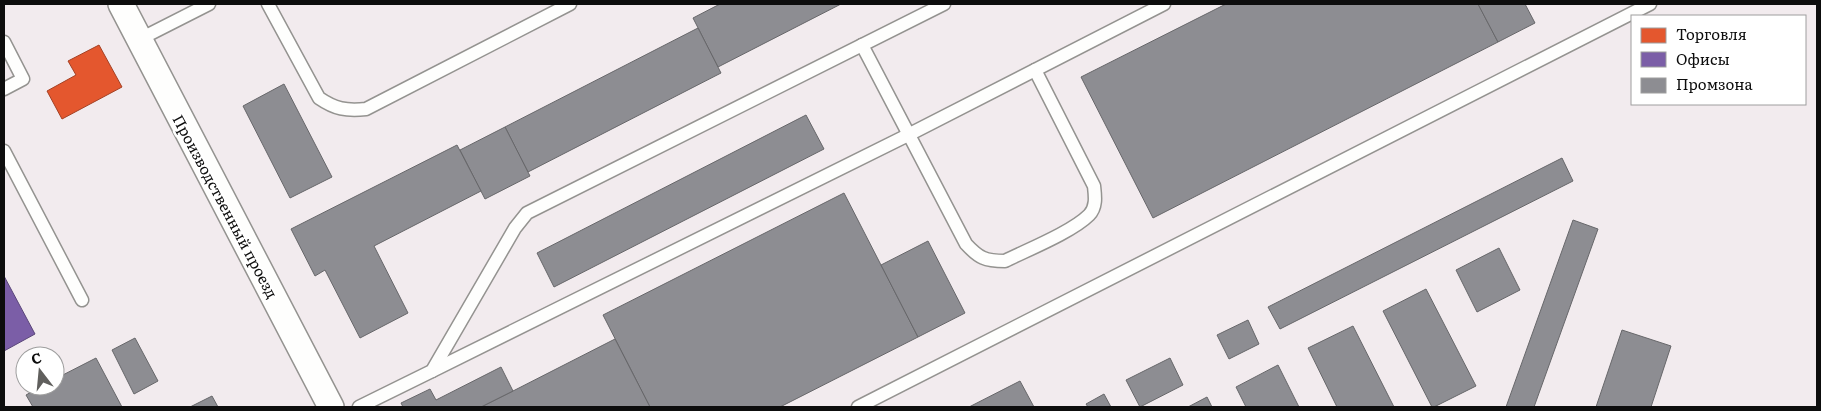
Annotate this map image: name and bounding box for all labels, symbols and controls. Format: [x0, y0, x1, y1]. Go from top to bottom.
legend [1631, 15, 1806, 105]
text: Торговля [1676, 22, 1747, 45]
text: Офисы [1676, 47, 1730, 70]
text: Промзона [1676, 72, 1754, 95]
street label: Производственный проезд [168, 110, 284, 302]
north arrow [15, 346, 65, 396]
text: С [29, 347, 44, 369]

